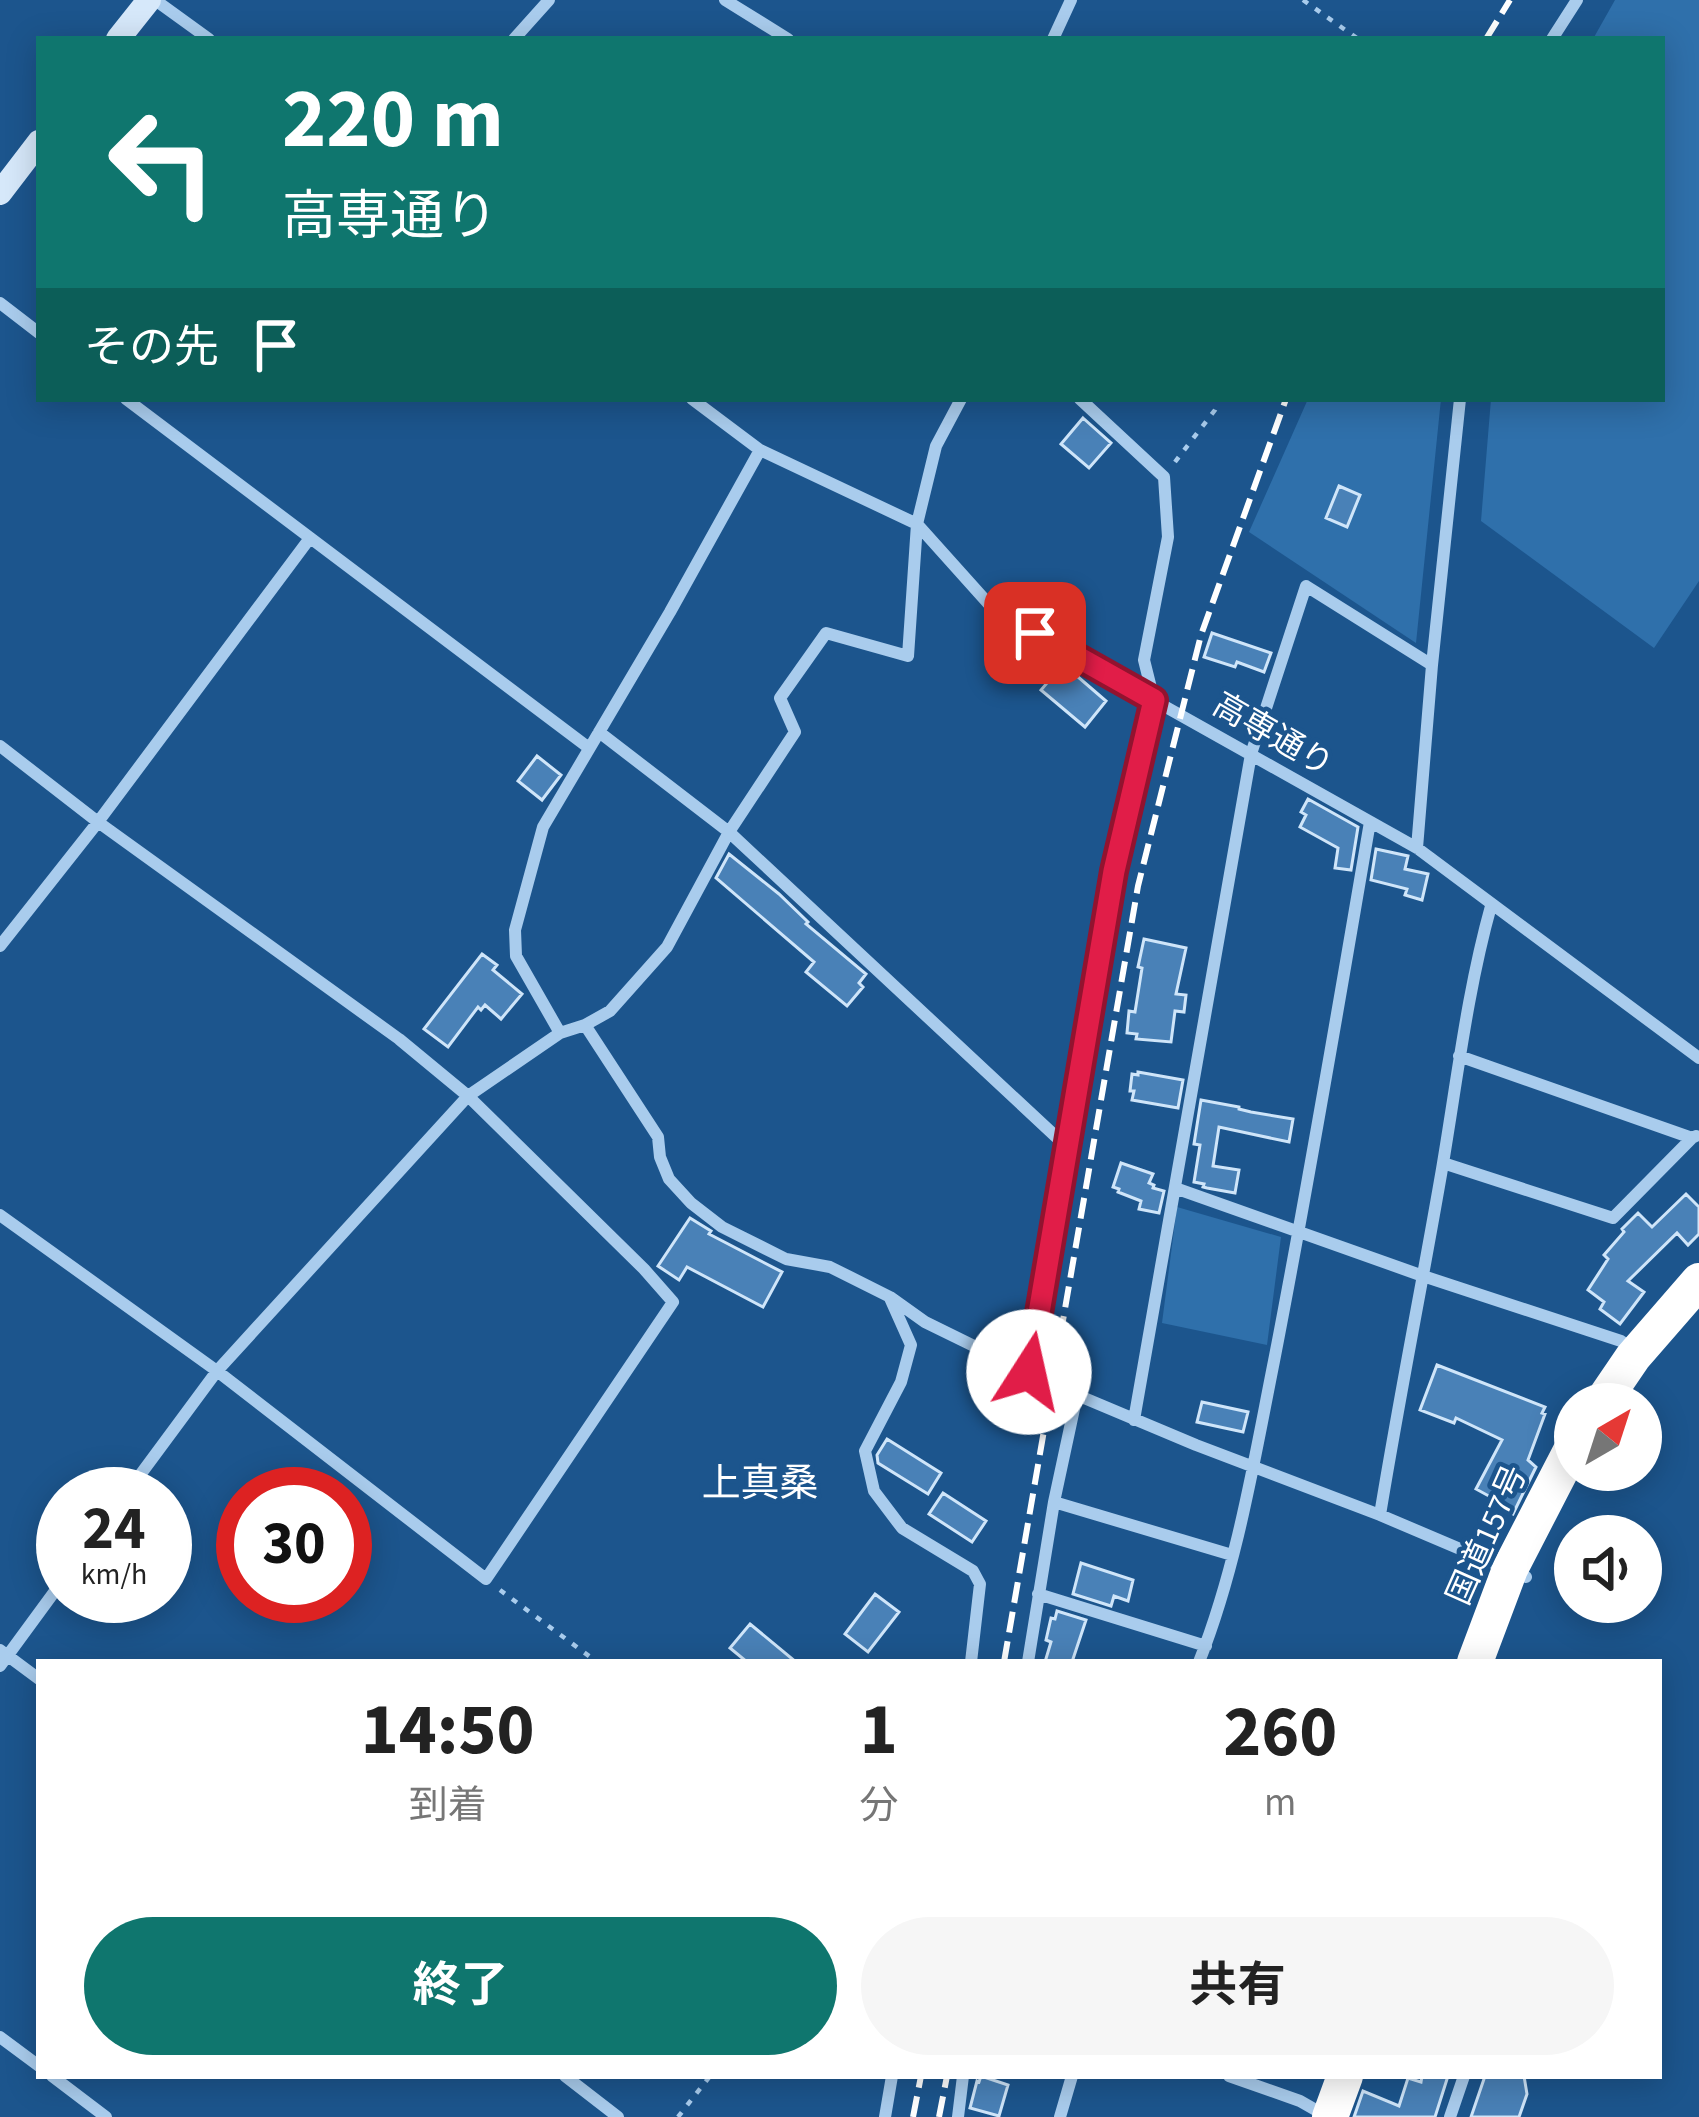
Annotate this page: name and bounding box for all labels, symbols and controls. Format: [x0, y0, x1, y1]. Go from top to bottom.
text: 220 m [282, 60, 504, 180]
icon: left [84, 84, 240, 240]
text: 高専通り [282, 179, 498, 256]
icon: arrive [243, 312, 309, 378]
text: その先 [84, 316, 219, 380]
pin [984, 582, 1086, 684]
icon: arrive [1002, 600, 1068, 666]
street label: 高専通り [1204, 682, 1342, 788]
position arrow [966, 1309, 1092, 1435]
north arrow [1554, 1383, 1662, 1491]
map controls [1554, 1383, 1662, 1623]
district label: 上真桑 [701, 1456, 819, 1512]
street label: 国道157号 [1435, 1458, 1539, 1612]
speed limit sign: 30 [216, 1467, 372, 1623]
text: 24 [82, 1487, 146, 1572]
button: sound [1554, 1515, 1662, 1623]
text: km/h [81, 1553, 147, 1596]
text: 14:50 [361, 1679, 534, 1782]
text: 1 [860, 1679, 898, 1782]
text: 260 [1223, 1681, 1337, 1784]
text: m [1264, 1775, 1296, 1831]
text: 到着 [409, 1778, 487, 1834]
text: 分 [859, 1778, 898, 1834]
button: 終了 [84, 1917, 837, 2055]
button: 共有 [861, 1917, 1614, 2055]

